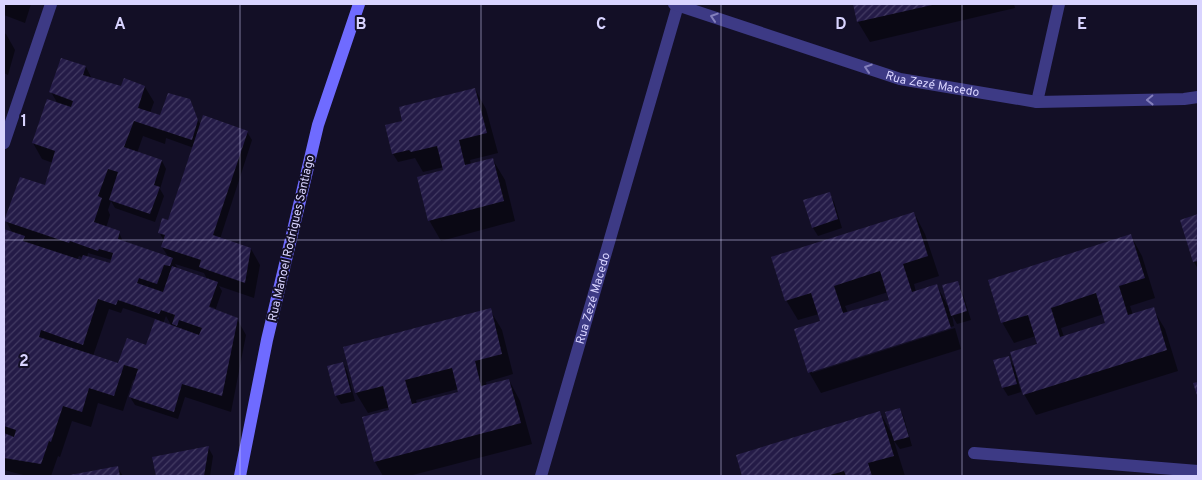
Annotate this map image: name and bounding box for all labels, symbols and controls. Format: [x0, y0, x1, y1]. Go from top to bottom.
one-way arrow [710, 13, 719, 23]
text: A [114, 15, 126, 35]
text: B [355, 15, 367, 35]
text: C [596, 15, 606, 35]
text: D [835, 15, 847, 35]
text: E [1077, 15, 1087, 35]
one-way arrow [865, 64, 873, 74]
street label: Rua Zezé Macedo [883, 68, 981, 101]
one-way arrow [1146, 95, 1154, 105]
text: 1 [21, 112, 27, 132]
street label: Rua Manoel Rodrigues Santiago [265, 153, 319, 323]
street label: Rua Zezé Macedo [573, 251, 615, 346]
text: 2 [19, 352, 29, 372]

